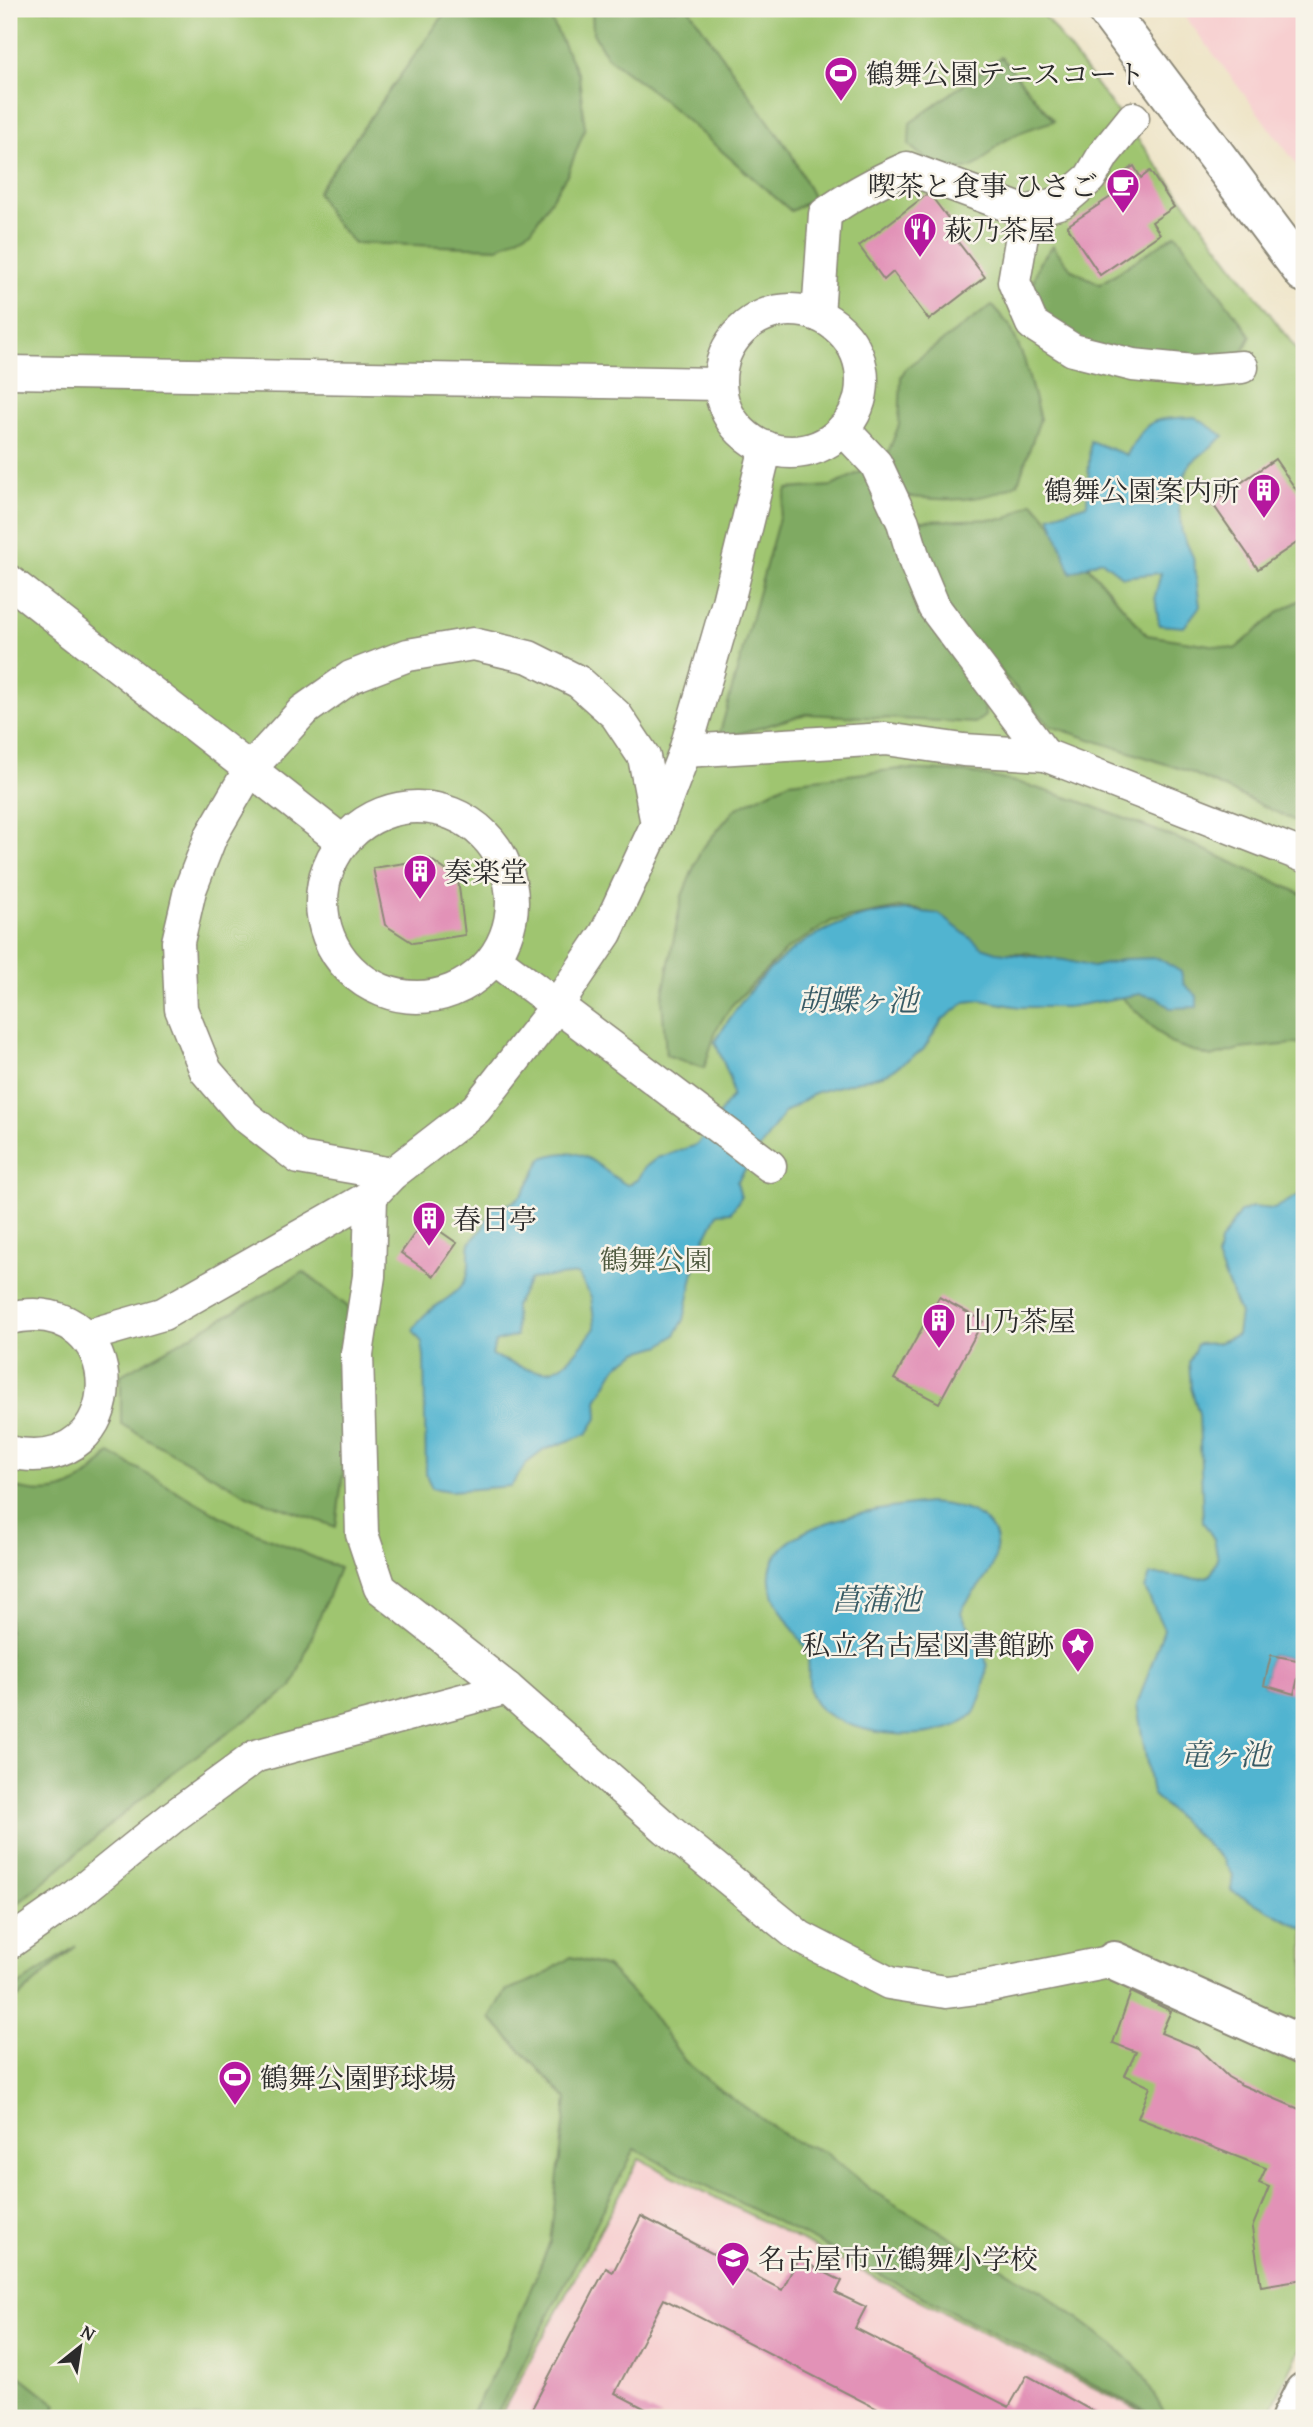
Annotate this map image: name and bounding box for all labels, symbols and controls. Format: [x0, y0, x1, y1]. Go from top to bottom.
place label: 鶴舞公園テニスコート [866, 53, 1145, 94]
sports icon: 鶴舞公園テニスコート [822, 54, 860, 103]
place label: 喫茶と食事 ひさご [868, 165, 1098, 206]
cafe icon: 喫茶と食事 ひさご [1104, 166, 1142, 215]
place label: 萩乃茶屋 [944, 209, 1056, 250]
restaurant icon: 萩乃茶屋 [901, 210, 939, 259]
place label: 鶴舞公園案内所 [1044, 470, 1240, 511]
building icon: 鶴舞公園案内所 [1245, 471, 1283, 520]
place label: 奏楽堂 [444, 851, 528, 892]
building icon: 奏楽堂 [401, 852, 439, 901]
water label: 胡蝶ヶ池 [798, 978, 921, 1022]
place label: 春日亭 [453, 1198, 537, 1239]
building icon: 春日亭 [410, 1199, 448, 1248]
park label: 鶴舞公園 [600, 1239, 712, 1280]
place label: 山乃茶屋 [964, 1300, 1076, 1341]
building icon: 山乃茶屋 [920, 1301, 958, 1350]
water label: 菖蒲池 [831, 1577, 924, 1621]
place label: 私立名古屋図書館跡 [802, 1624, 1054, 1665]
place icon: 私立名古屋図書館跡 [1059, 1625, 1097, 1674]
water label: 竜ヶ池 [1180, 1732, 1273, 1776]
place label: 鶴舞公園野球場 [260, 2057, 456, 2098]
sports icon: 鶴舞公園野球場 [216, 2058, 254, 2107]
place label: 名古屋市立鶴舞小学校 [758, 2238, 1038, 2279]
school or university icon: 名古屋市立鶴舞小学校 [714, 2239, 752, 2288]
north arrow [46, 2312, 116, 2382]
text: N [76, 2317, 101, 2348]

